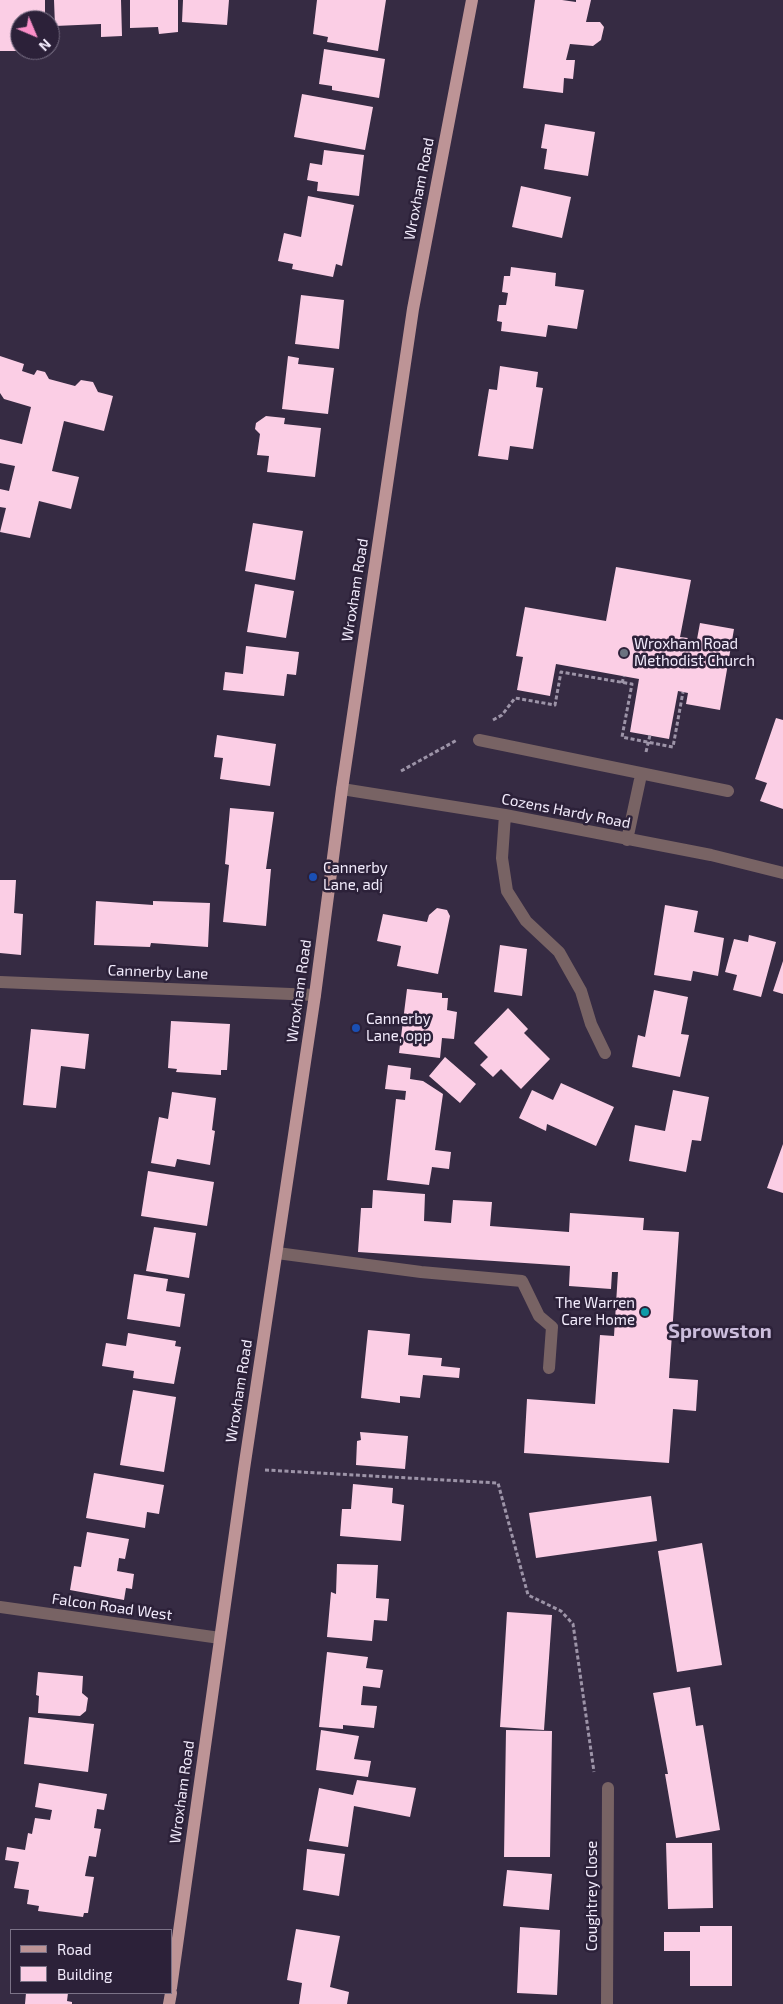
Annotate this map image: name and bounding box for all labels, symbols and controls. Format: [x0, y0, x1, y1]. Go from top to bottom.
north arrow [10, 10, 60, 60]
text: N [36, 36, 55, 55]
street label: Wroxham Road [400, 136, 438, 242]
street label: Wroxham Road [338, 537, 372, 643]
place label: Wroxham Road Methodist Church [634, 635, 755, 670]
marker: Wroxham Road Methodist Church [618, 647, 630, 659]
street label: Cozens Hardy Road [500, 790, 632, 832]
place label: Cannerby Lane, adj [323, 859, 388, 894]
marker: Cannerby Lane, adj [307, 871, 319, 883]
street label: Wroxham Road [283, 938, 315, 1044]
street label: Cannerby Lane [107, 961, 209, 983]
place label: Cannerby Lane, opp [366, 1010, 431, 1045]
marker: Cannerby Lane, opp [350, 1022, 362, 1034]
place label: The Warren Care Home [555, 1294, 635, 1329]
marker: The Warren Care Home [639, 1306, 651, 1318]
district label: Sprowston [668, 1319, 772, 1343]
street label: Wroxham Road [222, 1338, 256, 1444]
street label: Falcon Road West [51, 1590, 173, 1624]
street label: Wroxham Road [166, 1739, 198, 1845]
street label: Coughtrey Close [583, 1841, 601, 1951]
legend [10, 1929, 172, 1994]
text: Road [57, 1940, 92, 1958]
text: Building [57, 1965, 112, 1983]

